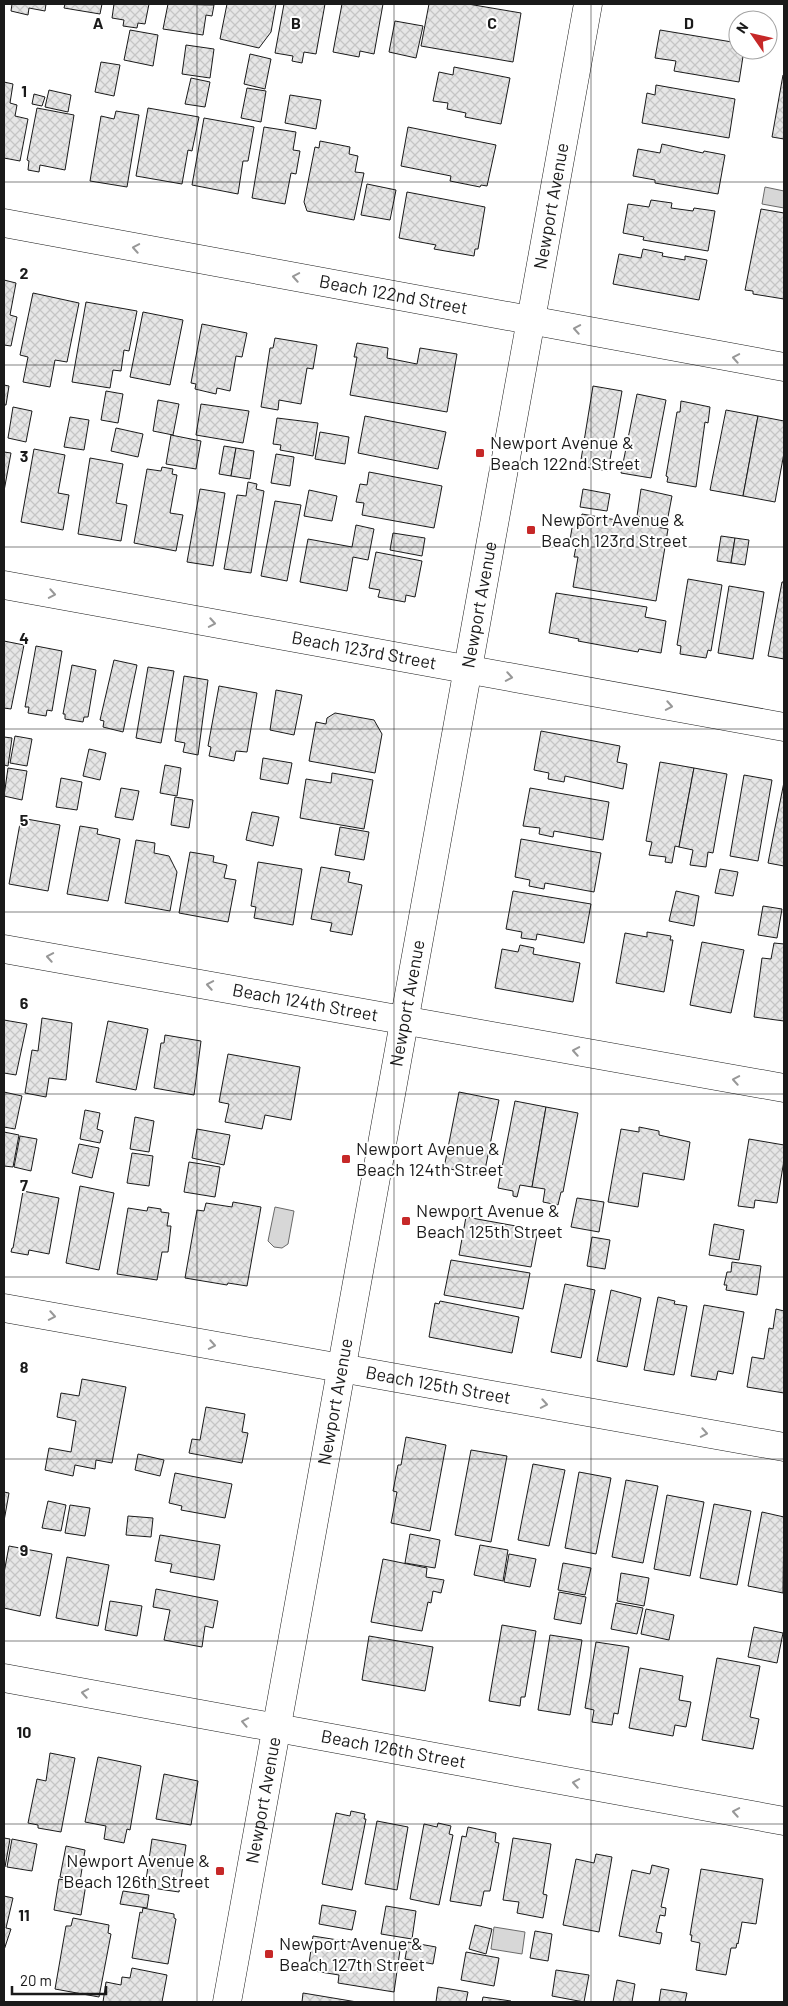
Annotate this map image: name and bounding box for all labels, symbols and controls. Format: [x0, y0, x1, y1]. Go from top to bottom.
north arrow [728, 10, 778, 60]
text: A [93, 13, 104, 32]
text: B [291, 13, 301, 32]
text: C [487, 13, 497, 32]
text: D [684, 13, 694, 32]
text: N [732, 19, 751, 36]
text: 1 [21, 81, 27, 100]
street label: Newport Avenue [528, 141, 573, 271]
one-way arrow [132, 243, 141, 253]
text: 2 [20, 263, 29, 282]
street label: Beach 122nd Street [318, 269, 470, 318]
one-way arrow [292, 273, 301, 283]
one-way arrow [572, 324, 581, 334]
one-way arrow [732, 354, 741, 364]
place label: Newport Avenue & Beach 122nd Street [490, 431, 640, 474]
text: 3 [20, 446, 28, 465]
marker: Newport Avenue & Beach 122nd Street [474, 447, 486, 459]
place label: Newport Avenue & Beach 123rd Street [541, 508, 688, 551]
marker: Newport Avenue & Beach 123rd Street [525, 524, 537, 536]
street label: Newport Avenue [456, 539, 501, 670]
one-way arrow [47, 588, 56, 598]
one-way arrow [207, 617, 216, 627]
street label: Beach 123rd Street [290, 626, 439, 674]
text: 4 [19, 628, 29, 647]
one-way arrow [505, 671, 514, 681]
one-way arrow [665, 700, 674, 710]
text: 5 [20, 810, 29, 829]
street label: Newport Avenue [384, 938, 429, 1068]
one-way arrow [45, 952, 54, 962]
street label: Beach 124th Street [231, 978, 380, 1025]
one-way arrow [205, 981, 214, 991]
text: 6 [20, 993, 29, 1012]
one-way arrow [572, 1046, 581, 1056]
one-way arrow [732, 1075, 741, 1085]
place label: Newport Avenue & Beach 124th Street [356, 1137, 504, 1180]
marker: Newport Avenue & Beach 124th Street [340, 1153, 352, 1165]
text: 7 [20, 1175, 28, 1194]
place label: Newport Avenue & Beach 125th Street [416, 1199, 563, 1242]
marker: Newport Avenue & Beach 125th Street [400, 1215, 412, 1227]
one-way arrow [47, 1311, 56, 1321]
street label: Newport Avenue [312, 1336, 357, 1467]
one-way arrow [207, 1339, 216, 1349]
text: 8 [20, 1357, 29, 1376]
street label: Beach 125th Street [364, 1361, 513, 1408]
one-way arrow [540, 1399, 548, 1409]
one-way arrow [699, 1427, 708, 1437]
text: 9 [20, 1540, 28, 1559]
one-way arrow [80, 1688, 89, 1698]
one-way arrow [240, 1717, 249, 1727]
text: 10 [17, 1722, 31, 1741]
street label: Beach 126th Street [319, 1724, 468, 1773]
street label: Newport Avenue [240, 1735, 285, 1865]
one-way arrow [572, 1778, 581, 1788]
one-way arrow [732, 1807, 741, 1818]
place label: Newport Avenue & Beach 126th Street [63, 1849, 210, 1892]
marker: Newport Avenue & Beach 126th Street [214, 1865, 226, 1877]
text: 11 [18, 1905, 30, 1924]
place label: Newport Avenue & Beach 127th Street [279, 1932, 425, 1975]
marker: Newport Avenue & Beach 127th Street [263, 1948, 275, 1960]
scale bar [12, 1964, 106, 1996]
text: 20 m [20, 1971, 52, 1989]

